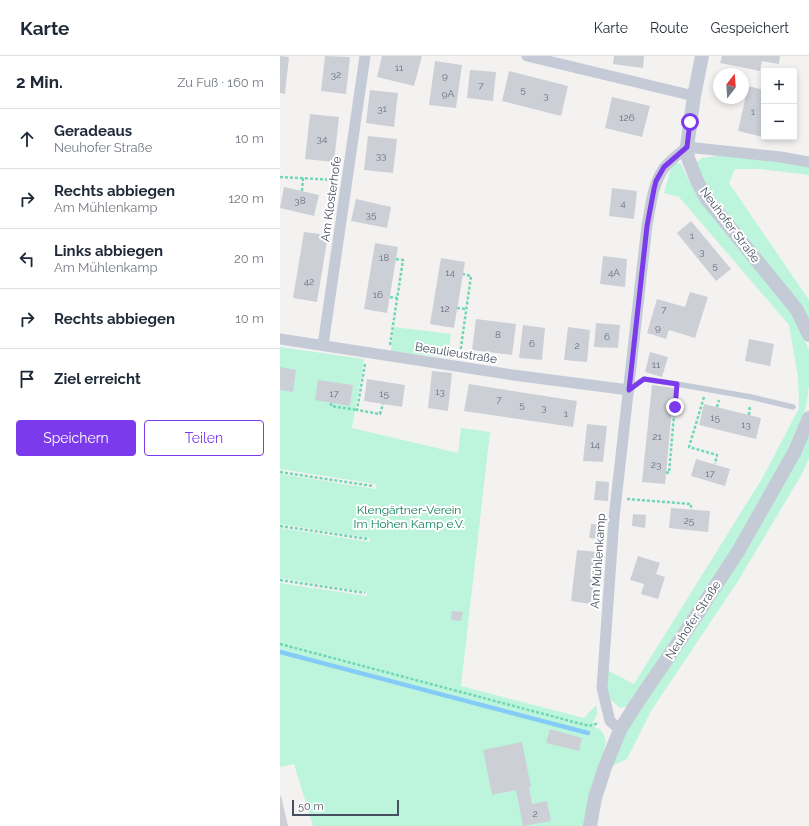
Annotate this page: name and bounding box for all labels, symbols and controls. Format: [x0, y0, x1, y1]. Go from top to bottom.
text: Karte [20, 17, 69, 39]
text: Karte [594, 20, 628, 36]
text: Route [650, 20, 688, 36]
text: Gespeichert [710, 20, 789, 36]
house number: 11 [395, 62, 404, 73]
north arrow [713, 68, 749, 104]
map controls [761, 68, 797, 140]
button: + [761, 68, 797, 104]
house number: 32 [331, 69, 341, 80]
house number: 9 [442, 70, 448, 81]
text: 2 Min. [16, 72, 63, 92]
text: Zu Fuß · 160 m [177, 75, 264, 90]
house number: 7 [478, 80, 484, 91]
house number: 5 [520, 84, 526, 95]
house number: 9A [442, 88, 455, 99]
house number: 3 [543, 90, 549, 101]
house number: 31 [377, 103, 388, 114]
button: − [761, 104, 797, 140]
house number: 1 [751, 106, 756, 117]
house number: 126 [619, 112, 635, 123]
route start [681, 113, 699, 131]
text: Geradeaus [54, 122, 132, 140]
icon: ahead [16, 128, 38, 150]
text: 10 m [235, 131, 264, 146]
house number: 34 [317, 133, 328, 144]
text: Neuhofer Straße [54, 140, 152, 155]
house number: 33 [376, 150, 386, 161]
street label: Am Klosterhofe [318, 155, 344, 243]
text: Rechts abbiegen [54, 182, 175, 200]
street label: Neuhofer Straße [697, 185, 763, 265]
icon: right [16, 188, 38, 210]
text: 120 m [228, 191, 264, 206]
house number: 38 [294, 195, 306, 206]
house number: 4 [620, 198, 626, 209]
text: Am Mühlenkamp [54, 200, 157, 215]
house number: 35 [366, 209, 377, 220]
house number: 1 [690, 230, 695, 241]
text: Links abbiegen [54, 242, 163, 260]
house number: 3 [699, 246, 705, 257]
icon: left [16, 248, 38, 270]
text: 20 m [234, 251, 264, 266]
house number: 18 [379, 252, 389, 263]
text: Am Mühlenkamp [54, 260, 157, 275]
house number: 5 [712, 260, 718, 271]
house number: 14 [445, 267, 455, 278]
house number: 4A [608, 267, 620, 278]
house number: 42 [304, 276, 314, 287]
house number: 16 [373, 289, 383, 300]
house number: 12 [440, 303, 450, 314]
house number: 7 [661, 304, 667, 315]
icon: right [16, 308, 38, 330]
text: Rechts abbiegen [54, 310, 175, 328]
text: 10 m [235, 311, 264, 326]
house number: 9 [655, 322, 661, 333]
house number: 8 [495, 329, 501, 340]
house number: 6 [604, 331, 610, 342]
house number: 6 [529, 338, 535, 349]
street label: Beaulieustraße [414, 340, 498, 366]
house number: 2 [574, 340, 580, 351]
house number: 11 [652, 359, 661, 370]
icon: arrive [16, 368, 38, 390]
text: Ziel erreicht [54, 370, 141, 388]
house number: 13 [435, 386, 445, 397]
house number: 17 [329, 388, 339, 399]
house number: 15 [379, 388, 389, 399]
house number: 7 [496, 394, 502, 405]
route end [666, 398, 684, 416]
house number: 5 [519, 399, 525, 410]
house number: 3 [541, 402, 547, 413]
house number: 1 [564, 408, 569, 419]
house number: 15 [710, 412, 720, 423]
house number: 13 [741, 419, 751, 430]
button: Speichern [16, 420, 136, 456]
button: Teilen [144, 420, 264, 456]
house number: 21 [652, 431, 662, 442]
house number: 14 [590, 439, 600, 450]
house number: 23 [651, 459, 661, 470]
house number: 17 [705, 468, 715, 479]
park label: Klengärtner-Verein Im Hohen Kamp e.V. [354, 503, 464, 531]
street label: Am Mühlenkamp [588, 513, 608, 609]
house number: 25 [684, 515, 695, 526]
street label: Neuhofer Straße [662, 578, 724, 662]
scale bar [292, 798, 399, 817]
text: 50 m [298, 800, 324, 813]
house number: 2 [532, 808, 538, 819]

